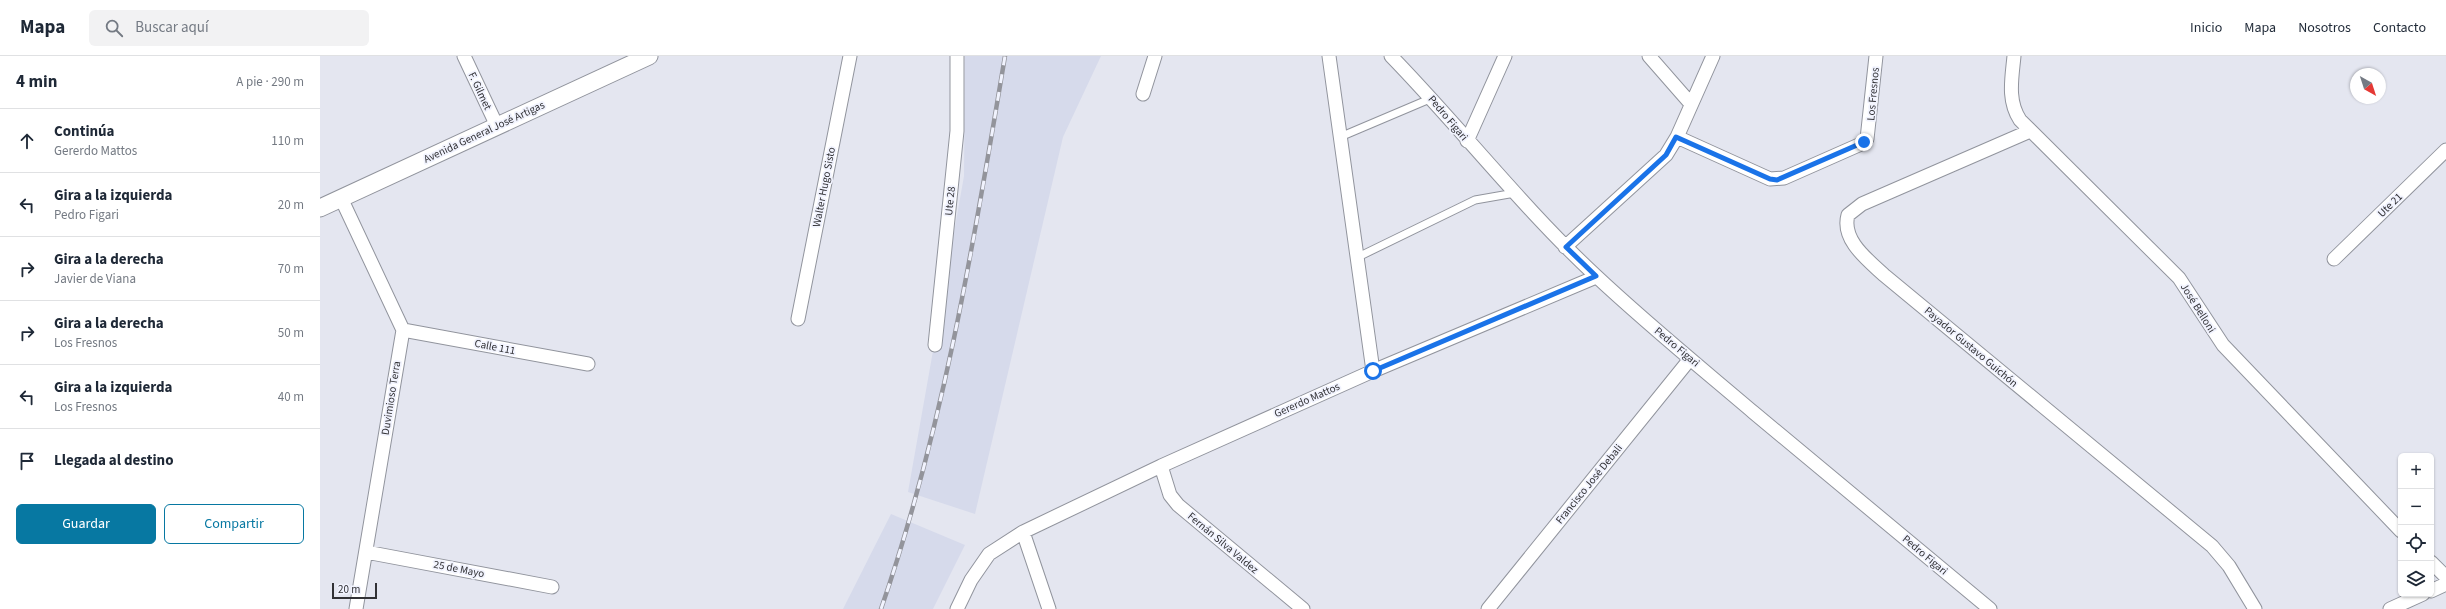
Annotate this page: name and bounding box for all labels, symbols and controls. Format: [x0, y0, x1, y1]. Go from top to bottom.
search box [89, 10, 369, 46]
text: Mapa [20, 14, 65, 41]
icon: search [103, 17, 125, 39]
text: Buscar aquí [135, 17, 209, 38]
text: Inicio [2190, 18, 2222, 38]
text: Mapa [2244, 18, 2276, 38]
text: Nosotros [2298, 18, 2351, 38]
text: Contacto [2373, 18, 2426, 38]
street label: Los Fresnos [1863, 66, 1883, 121]
north arrow [2350, 68, 2386, 104]
text: 4 min [16, 70, 57, 94]
street label: F. Gilmet [465, 70, 495, 113]
text: A pie · 290 m [236, 73, 304, 91]
street label: Pedro Figari [1425, 92, 1471, 144]
street label: Avenida General José Artigas [421, 97, 547, 167]
text: Continúa [54, 121, 115, 142]
icon: ahead [16, 130, 38, 152]
text: 110 m [271, 132, 304, 150]
route end [1855, 133, 1873, 151]
text: Gererdo Mattos [54, 142, 137, 160]
street label: Walter Hugo Sisto [809, 146, 839, 228]
text: Gira a la izquierda [54, 185, 173, 206]
street label: Ute 28 [941, 185, 959, 216]
street label: Ute 21 [2374, 189, 2406, 221]
icon: left [16, 194, 38, 216]
text: 20 m [278, 196, 304, 214]
text: Pedro Figari [54, 206, 119, 224]
text: Gira a la derecha [54, 249, 164, 270]
icon: right [16, 258, 38, 280]
text: 70 m [278, 260, 304, 278]
text: Javier de Viana [54, 270, 136, 288]
street label: José Belloni [2177, 280, 2219, 336]
street label: Payador Gustavo Guichón [1921, 303, 2021, 391]
text: Gira a la derecha [54, 313, 164, 334]
icon: right [16, 322, 38, 344]
text: 50 m [278, 324, 304, 342]
street label: Pedro Figari [1651, 324, 1703, 370]
text: Los Fresnos [54, 334, 117, 352]
street label: Calle 111 [473, 336, 517, 358]
street label: Duvimioso Terra [378, 360, 404, 436]
route start [1364, 362, 1382, 380]
text: Gira a la izquierda [54, 377, 173, 398]
street label: Gererdo Mattos [1272, 379, 1343, 421]
icon: left [16, 386, 38, 408]
text: 40 m [278, 388, 304, 406]
text: Los Fresnos [54, 398, 117, 416]
street label: Francisco José Debali [1552, 441, 1626, 527]
icon: arrive [16, 450, 38, 472]
text: Llegada al destino [54, 450, 174, 471]
map controls [2398, 453, 2434, 597]
button: + [2398, 453, 2434, 489]
button: − [2398, 489, 2434, 525]
button: Guardar [16, 504, 156, 544]
button: Compartir [164, 504, 304, 544]
street label: Fernán Silva Valdez [1184, 509, 1262, 577]
button: locate [2398, 525, 2434, 561]
street label: Pedro Figari [1899, 532, 1951, 578]
street label: 25 de Mayo [432, 557, 486, 581]
button: layers [2398, 561, 2434, 597]
scale bar [332, 581, 377, 600]
text: 20 m [338, 582, 360, 597]

